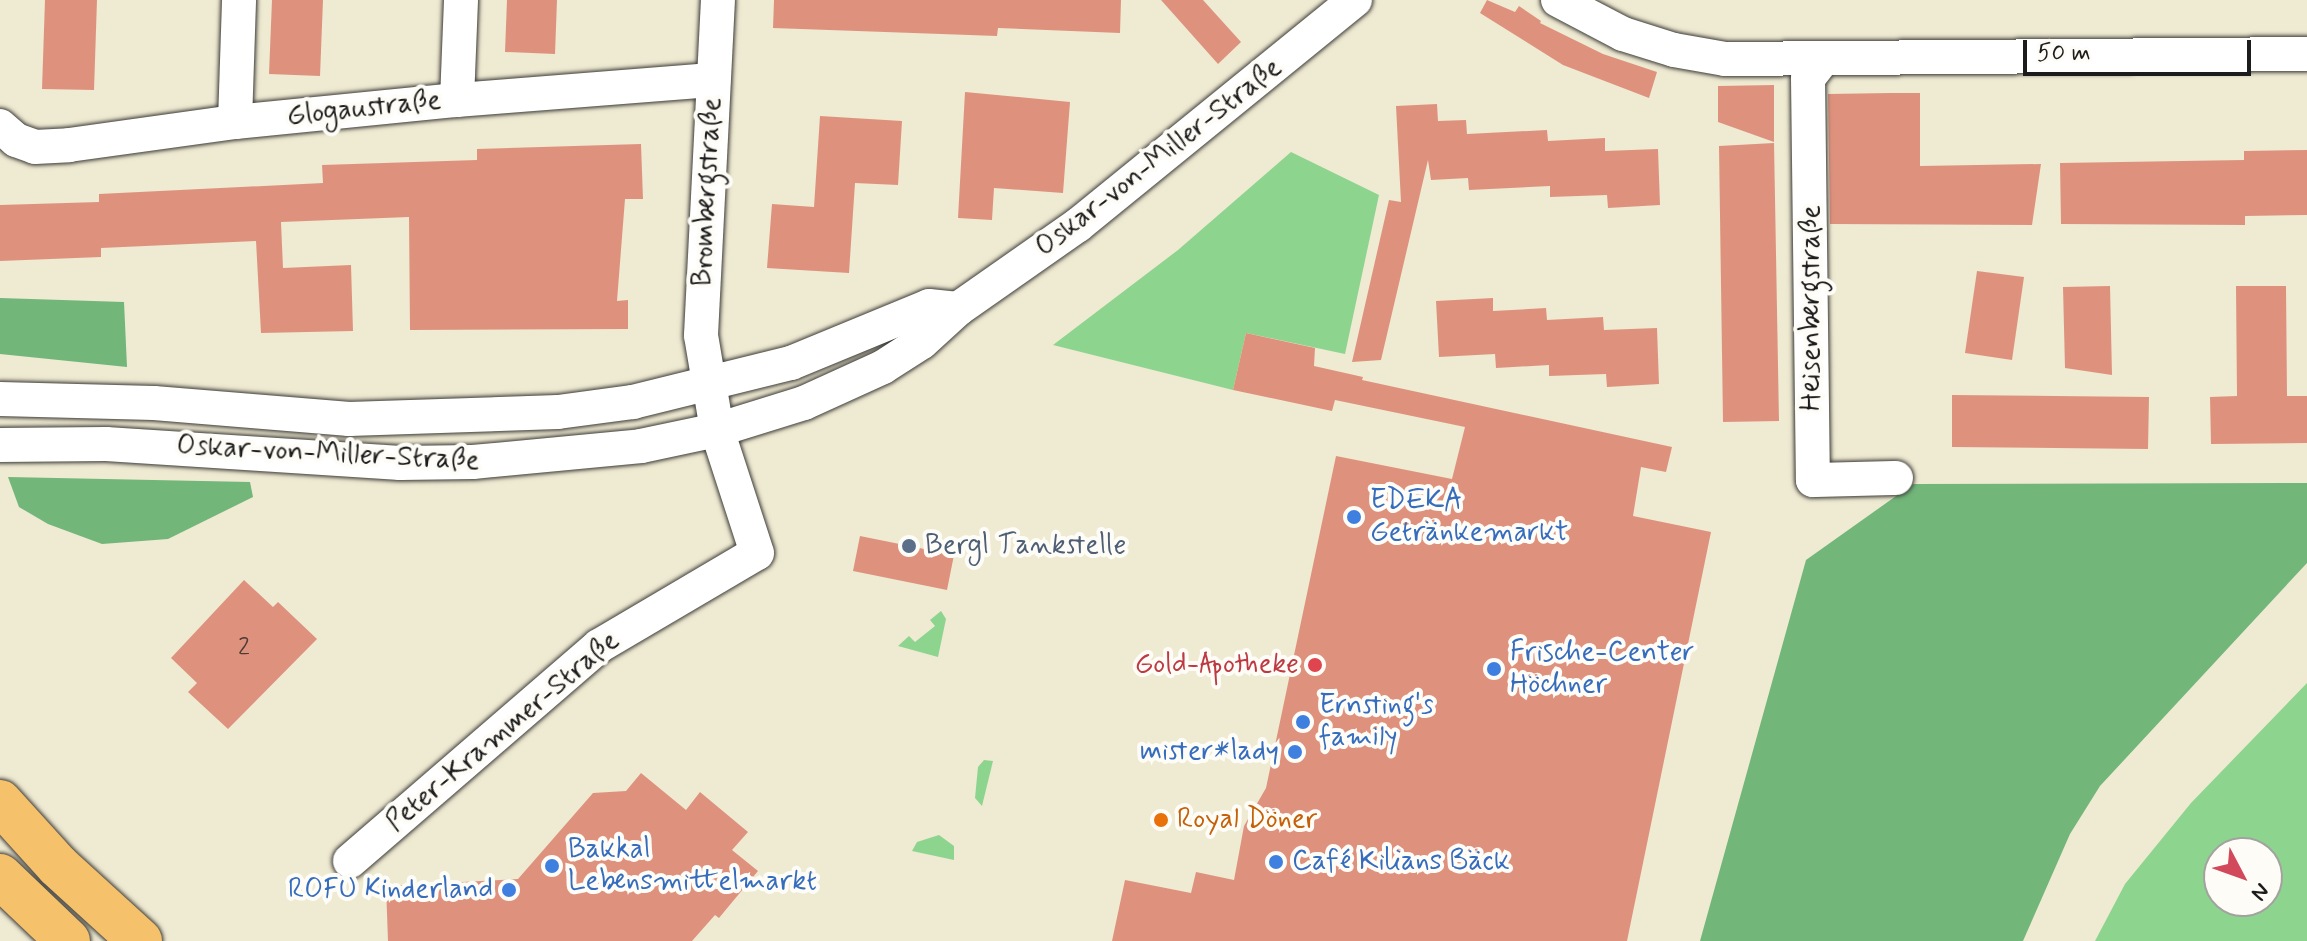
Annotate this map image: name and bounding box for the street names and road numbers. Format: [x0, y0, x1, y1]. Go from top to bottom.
street label: Oskar-von-Miller-Straße [1029, 51, 1289, 265]
street label: Glogaustraße [285, 84, 443, 134]
street label: Brombergstraße [686, 97, 730, 287]
street label: Heisenbergstraße [1795, 205, 1829, 411]
street label: Oskar-von-Miller-Straße [176, 429, 480, 479]
street label: Peter-Krammer-Straße [380, 625, 626, 839]

